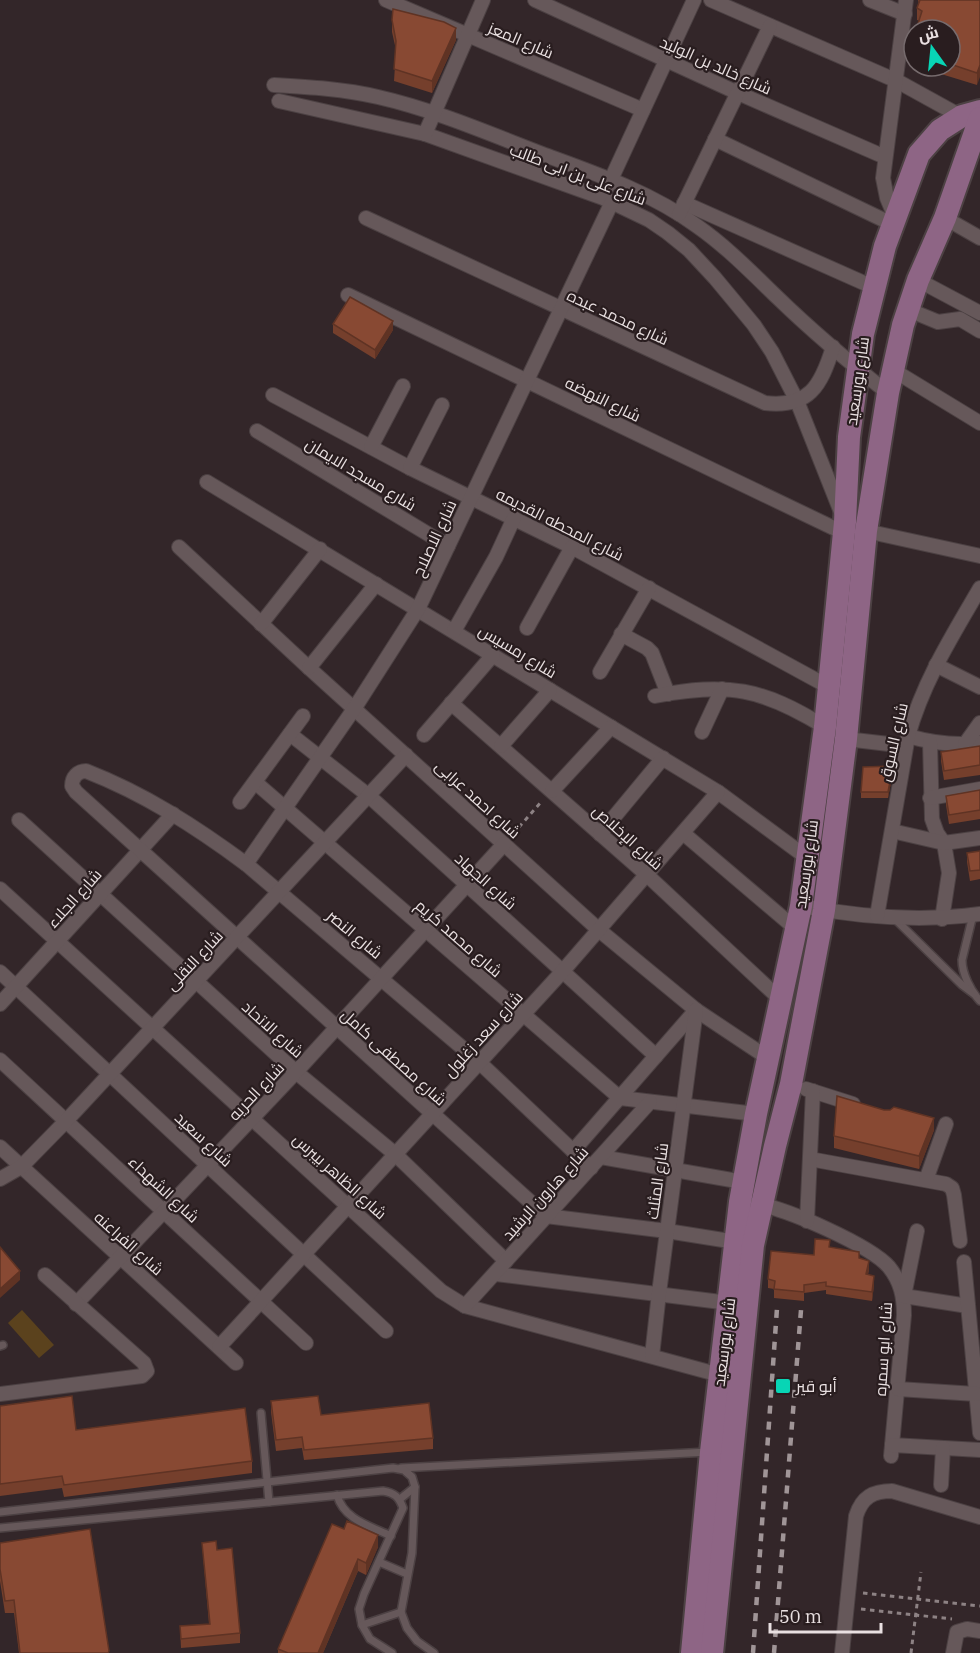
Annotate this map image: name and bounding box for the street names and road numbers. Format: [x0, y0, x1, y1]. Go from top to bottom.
street label: شارع المعز [484, 17, 557, 65]
street label: شارع خالد بن الوليد [656, 32, 775, 100]
street label: شارع على بن ابى طالب [506, 139, 649, 211]
street label: شارع محمد عبده [563, 285, 672, 351]
street label: شارع بورسعيد [841, 335, 875, 427]
street label: شارع النهضه [561, 372, 644, 428]
street label: شارع مسجد الايمان [301, 433, 420, 517]
street label: شارع المحطه القديمه [492, 483, 627, 567]
street label: شارع الاصلاح [408, 496, 462, 580]
street label: شارع رمسيس [474, 620, 561, 684]
street label: شارع السوق [874, 701, 914, 784]
street label: شارع احمد عرابى [430, 755, 525, 844]
street label: شارع الإخلاص [587, 800, 667, 875]
street label: شارع بورسعيد [790, 818, 824, 910]
street label: شارع الجهاد [450, 848, 521, 915]
street label: شارع الجلاء [42, 864, 107, 933]
street label: شارع محمد كريم [410, 895, 507, 983]
street label: شارع النصر [321, 904, 387, 964]
street label: شارع النقلى [161, 926, 228, 996]
street label: شارع سعد زغلول [439, 987, 528, 1082]
street label: شارع الاتحاد [237, 996, 308, 1063]
street label: شارع مصطفى كامل [336, 1004, 451, 1111]
street label: شارع الحريه [224, 1058, 290, 1126]
street label: شارع سعيد [170, 1107, 237, 1172]
street label: شارع الظاهر بيبرس [288, 1129, 391, 1225]
street label: شارع هارون الرشيد [498, 1142, 594, 1245]
street label: شارع المثلث [642, 1142, 674, 1221]
street label: شارع الشهداء [123, 1151, 203, 1228]
street label: شارع الفراعنه [89, 1207, 168, 1281]
street label: شارع بورسعيد [709, 1297, 741, 1388]
street label: شارع ابو سمره [870, 1301, 898, 1397]

